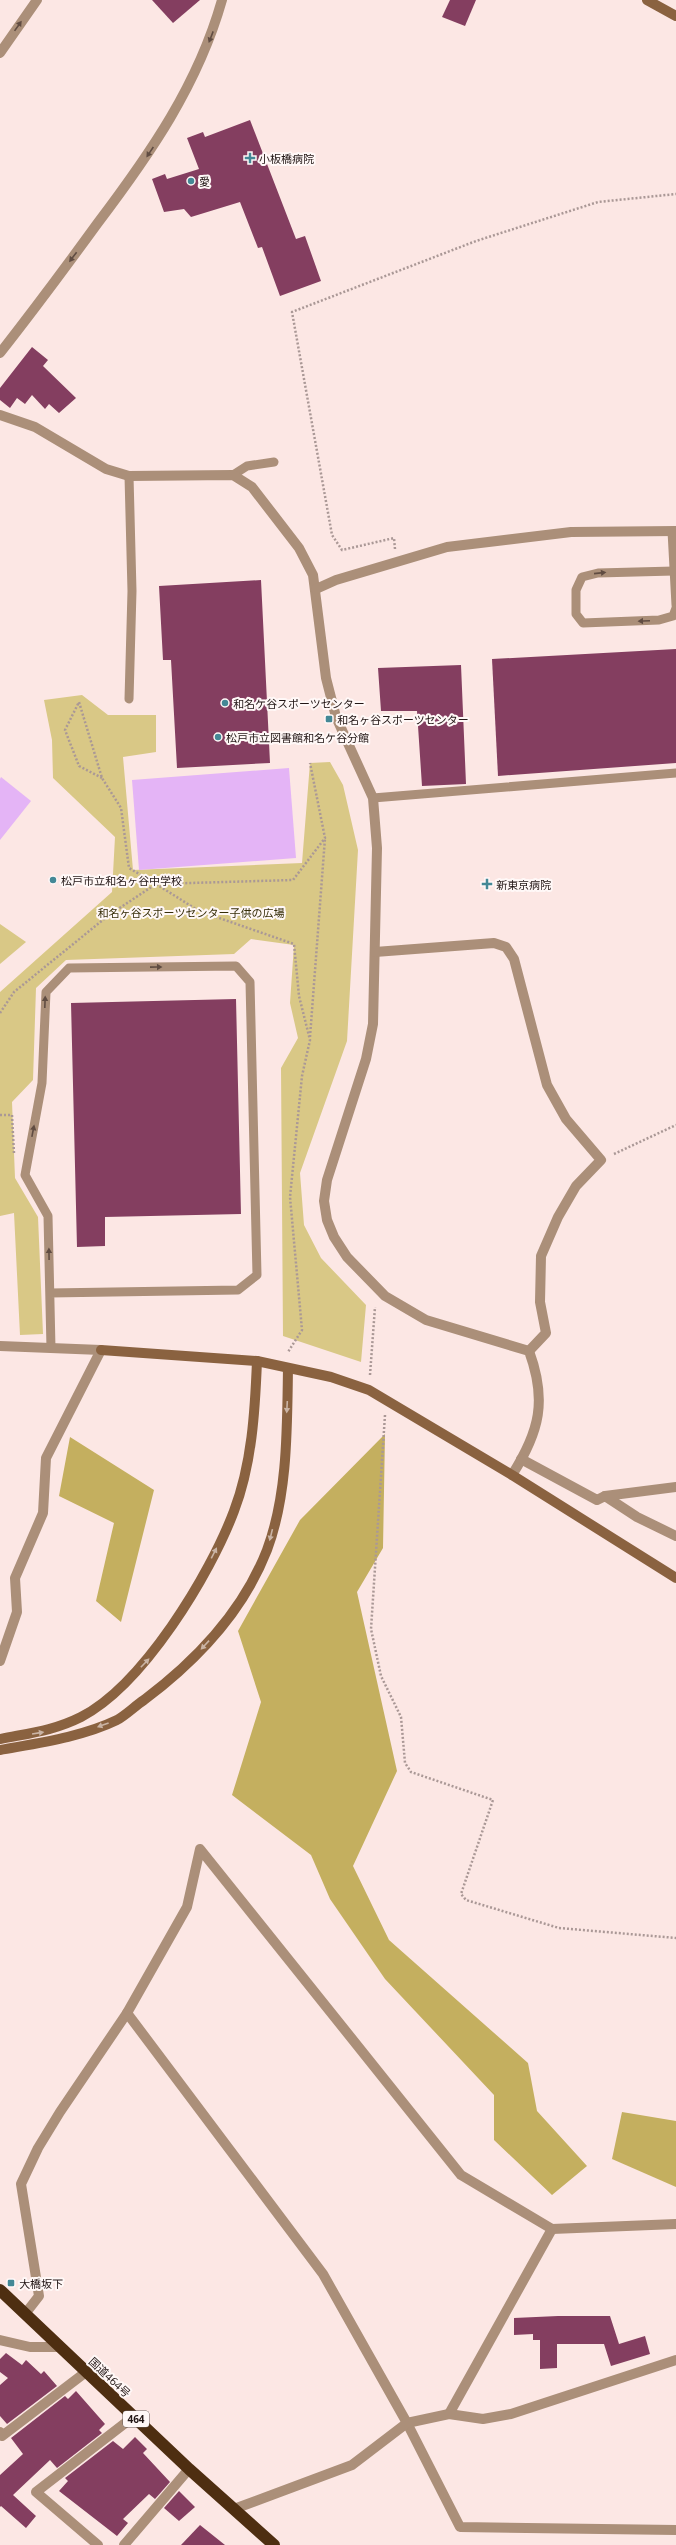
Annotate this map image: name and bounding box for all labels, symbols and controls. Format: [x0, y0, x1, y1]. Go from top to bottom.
one-way arrow [14, 21, 22, 32]
one-way arrow [207, 32, 213, 44]
one-way arrow [146, 147, 154, 157]
place label: 小板橋病院 [259, 151, 314, 166]
marker: 小板橋病院 [244, 152, 256, 164]
place label: 愛 [199, 174, 210, 189]
marker: 愛 [186, 176, 196, 186]
one-way arrow [69, 251, 77, 262]
one-way arrow [594, 570, 607, 576]
one-way arrow [637, 618, 650, 624]
place label: 和名ケ谷スポーツセンター [233, 696, 365, 711]
marker: 和名ケ谷スポーツセンター [220, 698, 230, 708]
place label: 和名ヶ谷スポーツセンター [337, 712, 469, 727]
marker: 和名ヶ谷スポーツセンター [324, 714, 334, 724]
place label: 松戸市立図書館和名ケ谷分館 [226, 730, 369, 745]
marker: 松戸市立図書館和名ケ谷分館 [213, 732, 223, 742]
place label: 松戸市立和名ヶ谷中学校 [61, 873, 182, 888]
marker: 松戸市立和名ヶ谷中学校 [48, 875, 58, 885]
place label: 新東京病院 [496, 877, 551, 892]
marker: 新東京病院 [481, 878, 493, 890]
park label: 和名ヶ谷スポーツセンター子供の広場 [98, 905, 284, 920]
one-way arrow [150, 964, 163, 970]
one-way arrow [42, 996, 49, 1008]
one-way arrow [31, 1125, 37, 1137]
one-way arrow [46, 1247, 52, 1260]
one-way arrow [284, 1401, 290, 1414]
one-way arrow [267, 1529, 273, 1542]
one-way arrow [211, 1547, 218, 1559]
one-way arrow [200, 1640, 209, 1651]
one-way arrow [140, 1658, 150, 1668]
one-way arrow [97, 1722, 109, 1728]
one-way arrow [32, 1730, 45, 1736]
place label: 大橋坂下 [19, 2276, 63, 2291]
marker: 大橋坂下 [6, 2278, 16, 2288]
street label: 国道464号 [86, 2354, 134, 2400]
road number: 464 [123, 2411, 149, 2427]

